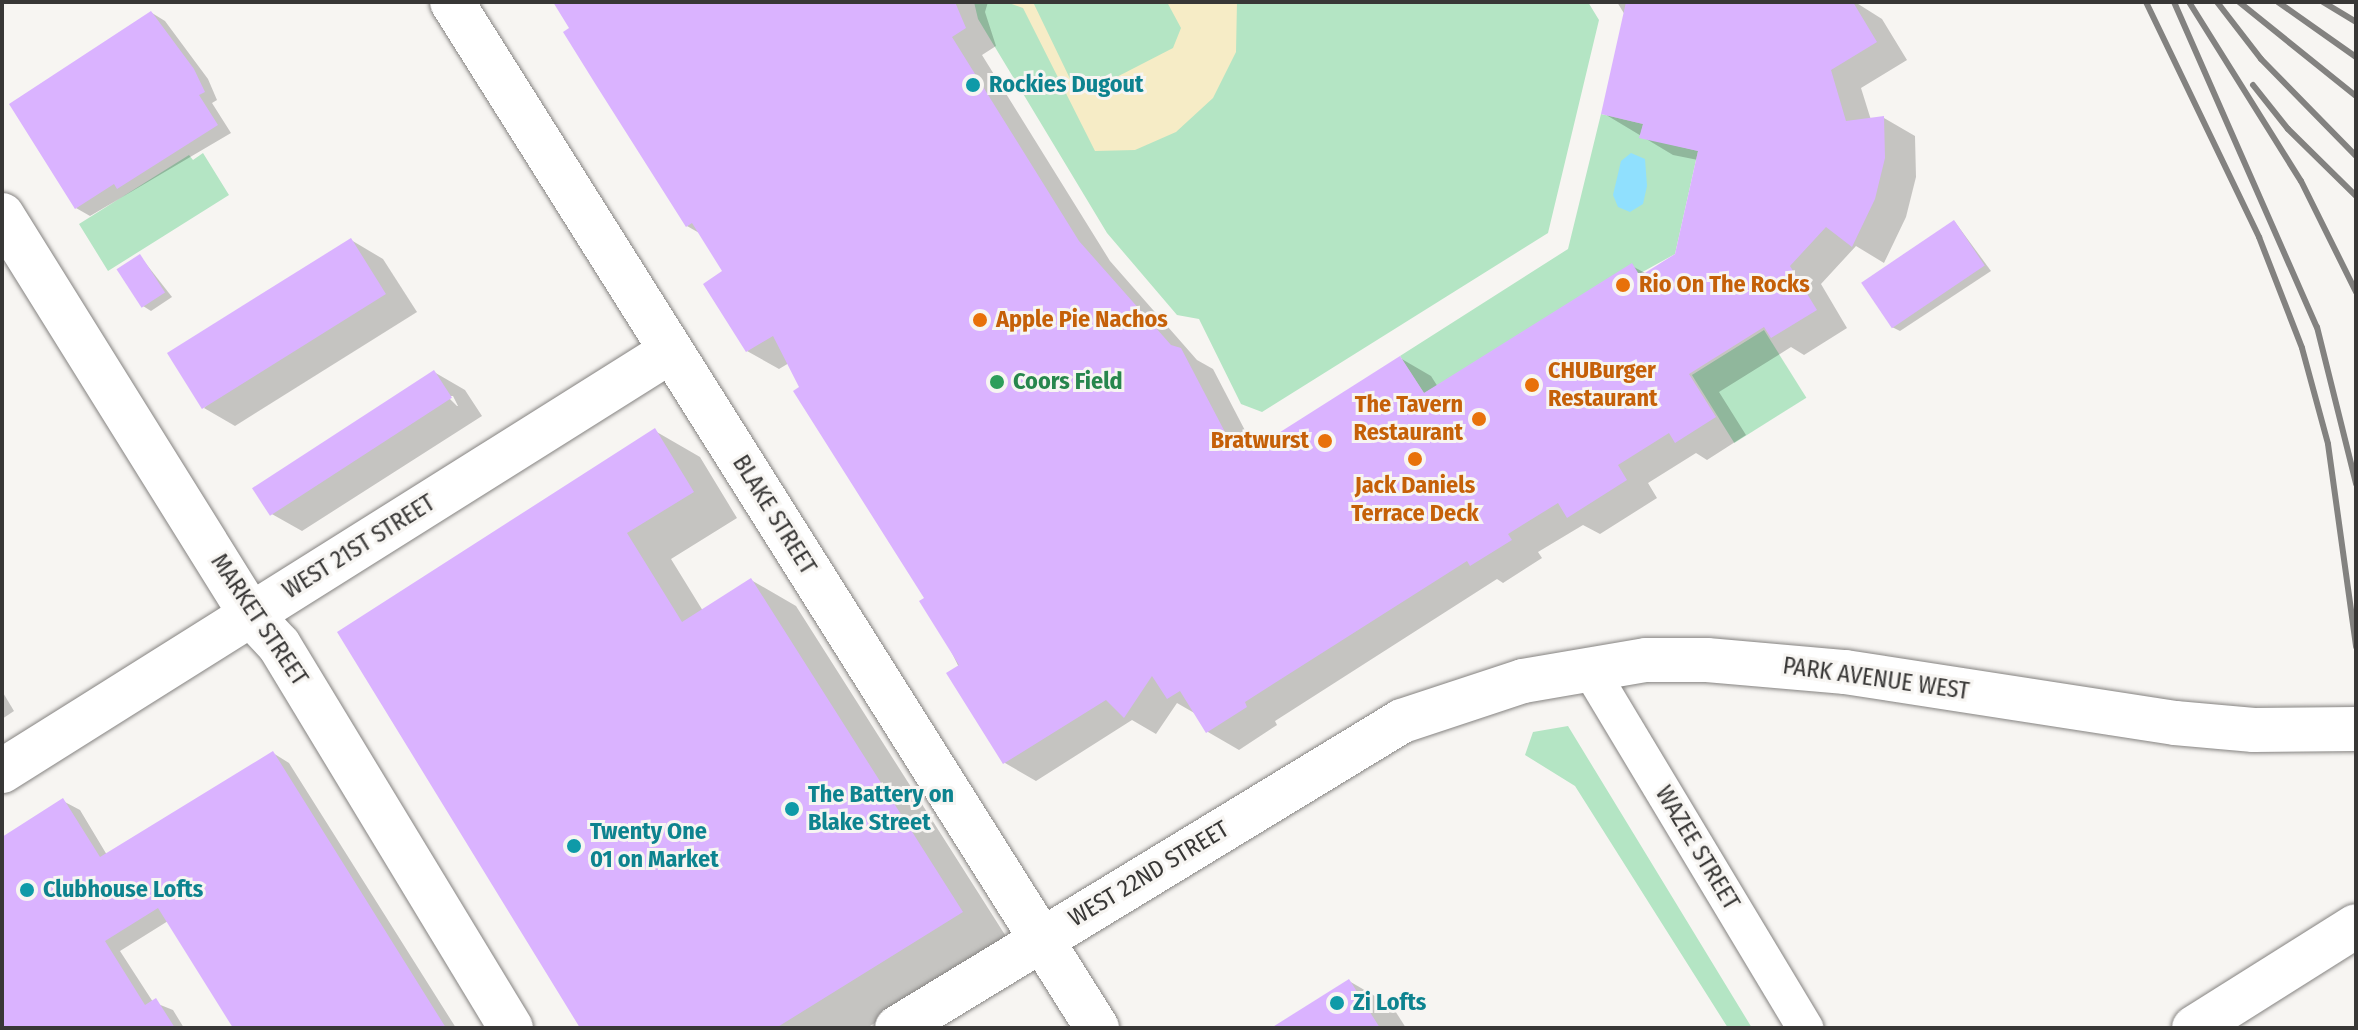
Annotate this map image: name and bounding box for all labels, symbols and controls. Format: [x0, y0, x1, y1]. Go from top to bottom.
place label: Rockies Dugout [989, 71, 1143, 99]
marker: Rockies Dugout [964, 76, 982, 94]
place label: Rio On The Rocks [1639, 271, 1810, 299]
marker: Rio On The Rocks [1614, 276, 1632, 294]
place label: Apple Pie Nachos [996, 306, 1168, 334]
marker: Apple Pie Nachos [971, 311, 989, 329]
place label: CHUBurger Restaurant [1548, 357, 1657, 413]
place label: Coors Field [1013, 368, 1123, 396]
marker: Coors Field [988, 373, 1006, 391]
marker: CHUBurger Restaurant [1523, 376, 1541, 394]
place label: The Tavern Restaurant [1354, 391, 1463, 447]
marker: The Tavern Restaurant [1470, 410, 1488, 428]
place label: Bratwurst [1211, 427, 1309, 455]
marker: Bratwurst [1316, 432, 1334, 450]
street label: BLAKE STREET [726, 450, 822, 580]
marker: Jack Daniels Terrace Deck [1406, 450, 1424, 468]
place label: Jack Daniels Terrace Deck [1351, 472, 1479, 528]
street label: WEST 21ST STREET [278, 489, 440, 605]
street label: MARKET STREET [204, 549, 314, 691]
street label: PARK AVENUE WEST [1781, 652, 1971, 706]
place label: The Battery on Blake Street [808, 781, 954, 837]
street label: WAZEE STREET [1649, 781, 1745, 915]
marker: The Battery on Blake Street [783, 800, 801, 818]
street label: WEST 22ND STREET [1064, 815, 1234, 933]
place label: Twenty One 01 on Market [590, 818, 719, 874]
marker: Twenty One 01 on Market [565, 837, 583, 855]
place label: Clubhouse Lofts [43, 876, 203, 904]
marker: Clubhouse Lofts [18, 881, 36, 899]
place label: Zi Lofts [1353, 989, 1426, 1017]
marker: Zi Lofts [1328, 994, 1346, 1012]

